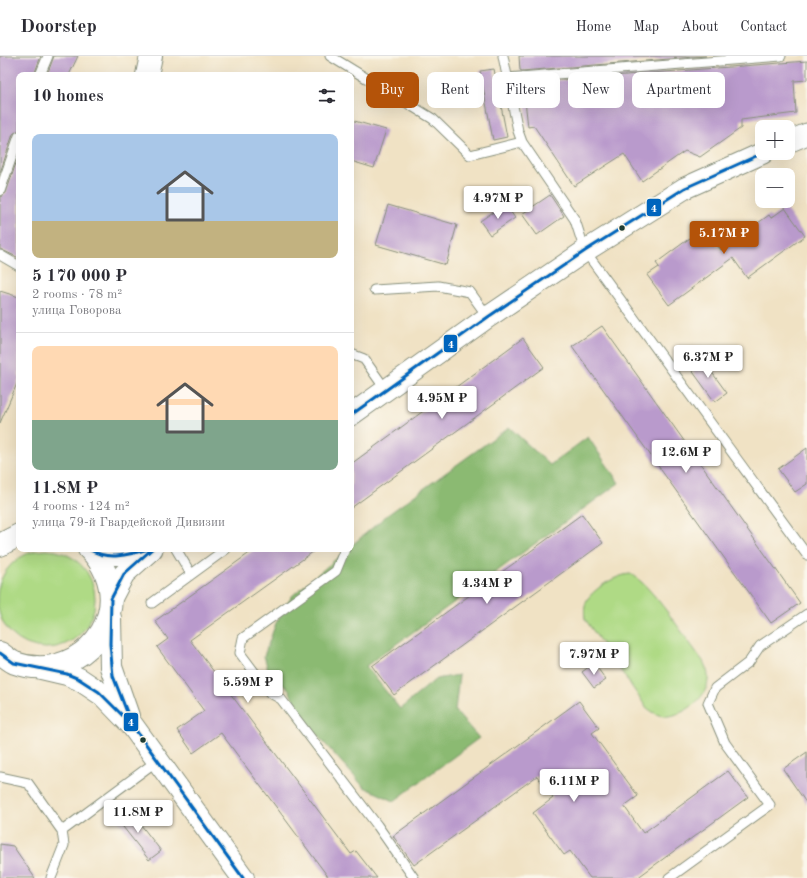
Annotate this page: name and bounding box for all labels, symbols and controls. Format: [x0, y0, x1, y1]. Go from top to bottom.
text: Doorstep [20, 18, 97, 37]
text: Home [576, 20, 611, 34]
text: Map [633, 20, 659, 34]
text: About [681, 20, 718, 34]
text: Contact [740, 20, 787, 34]
chip: Buy [366, 72, 419, 108]
chip: Rent [427, 72, 484, 108]
chip: Filters [492, 72, 560, 108]
chip: New [568, 72, 624, 108]
chip: Apartment [632, 72, 725, 108]
icon: filters [316, 85, 338, 107]
text: 10 homes [32, 88, 104, 105]
map controls [755, 120, 795, 208]
button: + [755, 120, 795, 160]
icon: home [149, 160, 221, 232]
button: − [755, 168, 795, 208]
pin: 4.97M ₽ [461, 186, 535, 220]
text: 4.97M ₽ [473, 192, 523, 205]
line badge: 4 [646, 198, 662, 217]
text: 4 [651, 204, 657, 215]
pin: 5.17M ₽ [687, 221, 761, 255]
unlabelled marker [617, 223, 627, 233]
text: 5.17M ₽ [699, 227, 749, 240]
text: 5 170 000 ₽ [32, 268, 127, 285]
text: 2 rooms · 78 m² [32, 288, 122, 301]
text: улица Говорова [32, 304, 121, 317]
line badge: 4 [443, 334, 458, 353]
text: 4 [448, 340, 454, 351]
pin: 6.37M ₽ [671, 345, 745, 379]
text: 6.37M ₽ [683, 351, 733, 364]
icon: home [149, 372, 221, 444]
pin: 4.95M ₽ [405, 386, 479, 420]
text: 4.95M ₽ [417, 392, 467, 405]
pin: 12.6M ₽ [649, 440, 723, 474]
text: 12.6M ₽ [661, 446, 711, 459]
text: 11.8M ₽ [32, 480, 98, 497]
text: 4 rooms · 124 m² [32, 500, 130, 513]
text: улица 79-й Гвардейской Дивизии [32, 516, 225, 529]
pin: 4.34M ₽ [450, 571, 524, 605]
text: 4.34M ₽ [462, 577, 512, 590]
pin: 7.97M ₽ [557, 642, 631, 676]
text: 7.97M ₽ [569, 648, 619, 661]
pin: 5.59M ₽ [211, 670, 285, 704]
text: 5.59M ₽ [223, 676, 273, 689]
line badge: 4 [123, 712, 139, 732]
text: 4 [128, 718, 134, 729]
unlabelled marker [138, 735, 148, 745]
pin: 6.11M ₽ [537, 769, 611, 803]
text: 6.11M ₽ [549, 775, 599, 788]
pin: 11.8M ₽ [101, 800, 175, 834]
text: 11.8M ₽ [113, 806, 163, 819]

